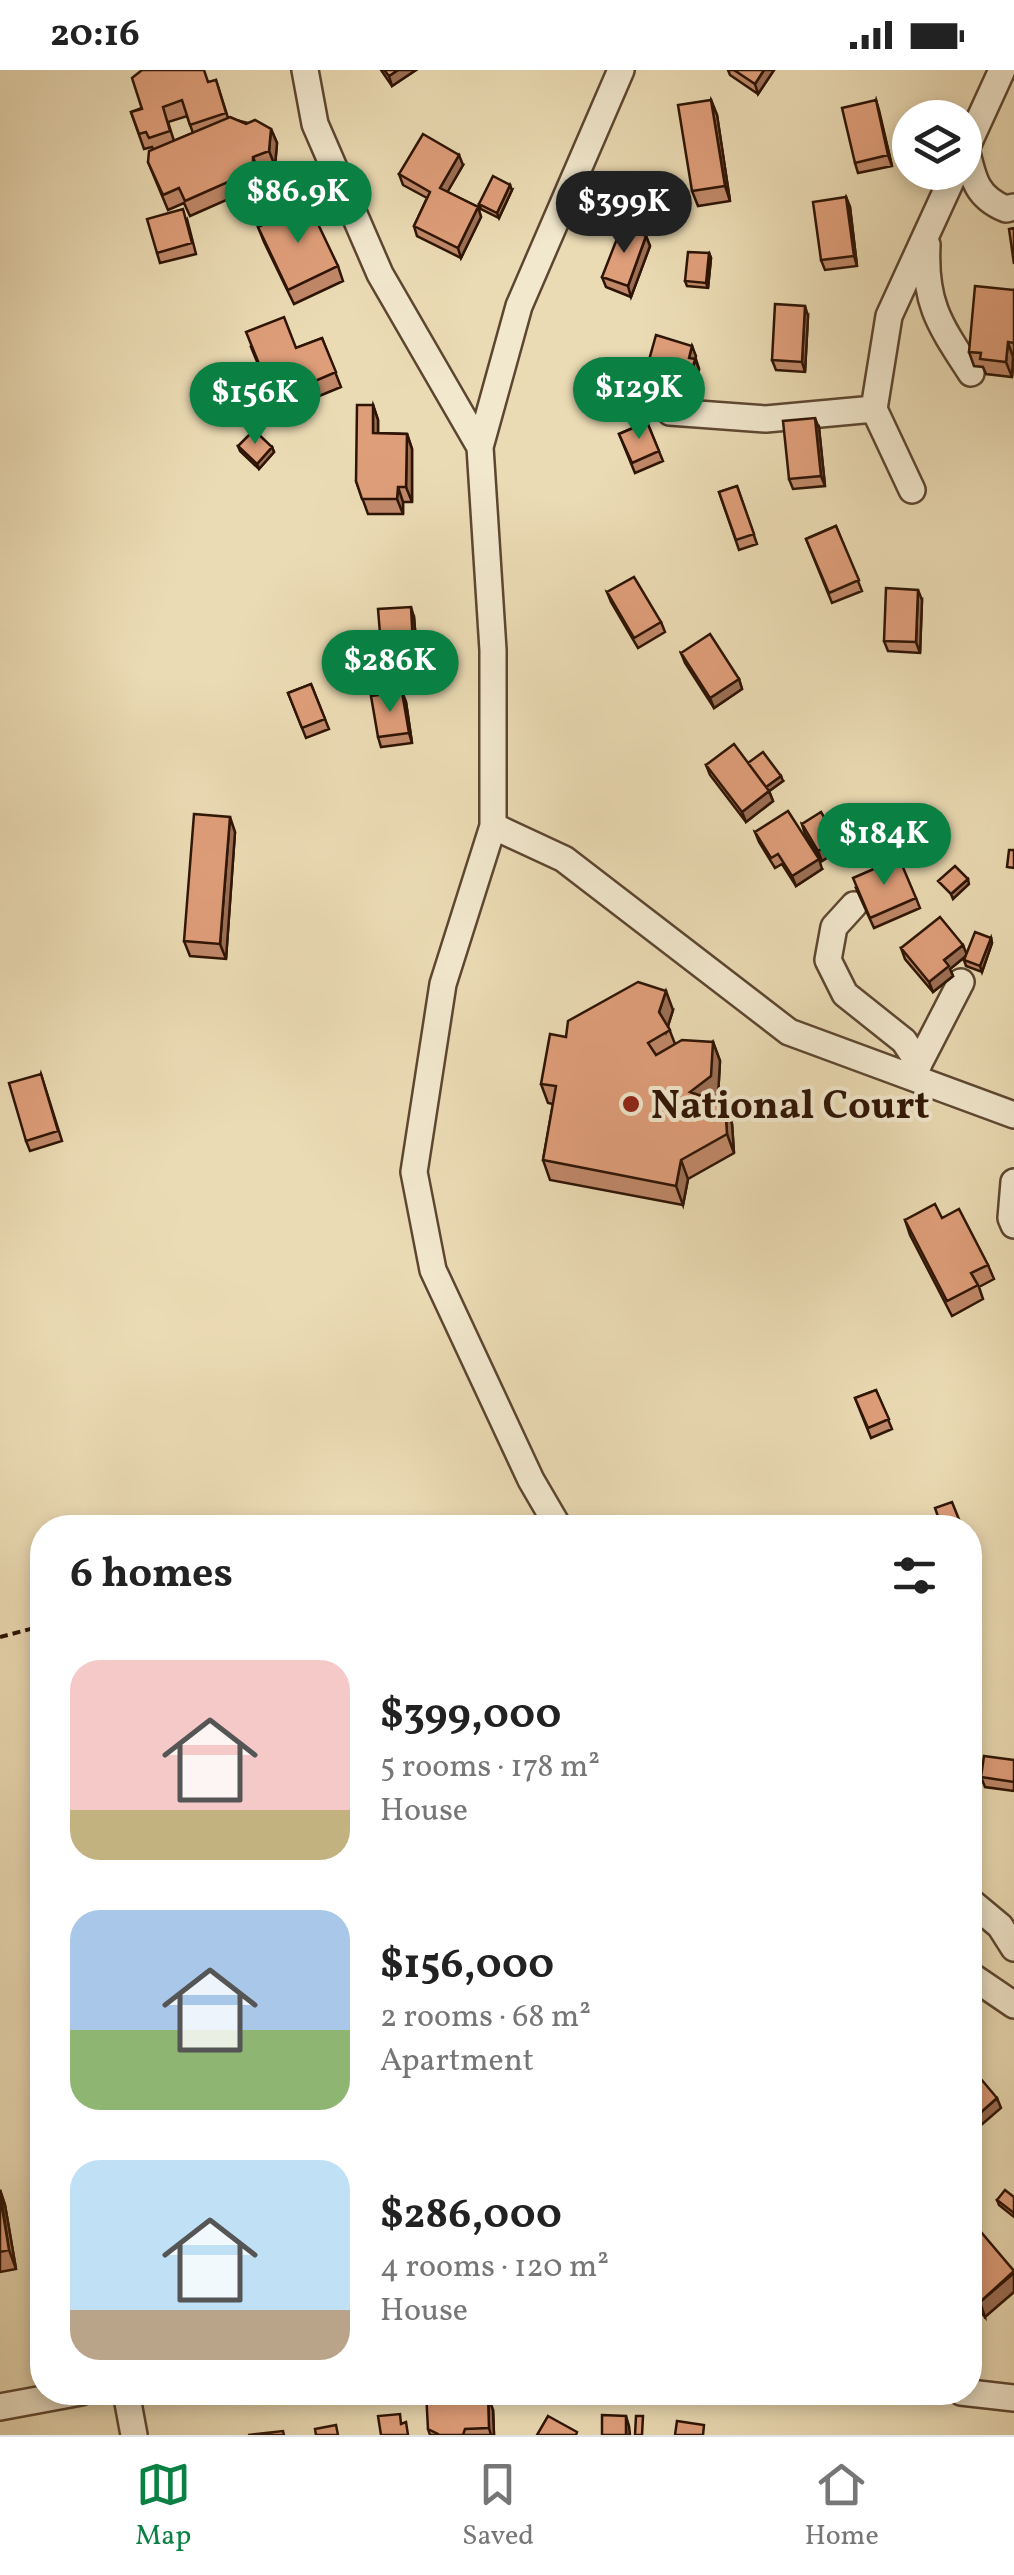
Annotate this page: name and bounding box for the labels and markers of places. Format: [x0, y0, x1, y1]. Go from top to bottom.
pin: $86.9K [217, 161, 379, 246]
pin: $399K [554, 171, 694, 256]
pin: $129K [569, 357, 709, 442]
pin: $156K [185, 362, 325, 447]
pin: $286K [320, 630, 460, 715]
pin: $184K [814, 803, 954, 888]
place label: National Court [651, 1080, 929, 1136]
marker: National Court [620, 1093, 642, 1115]

